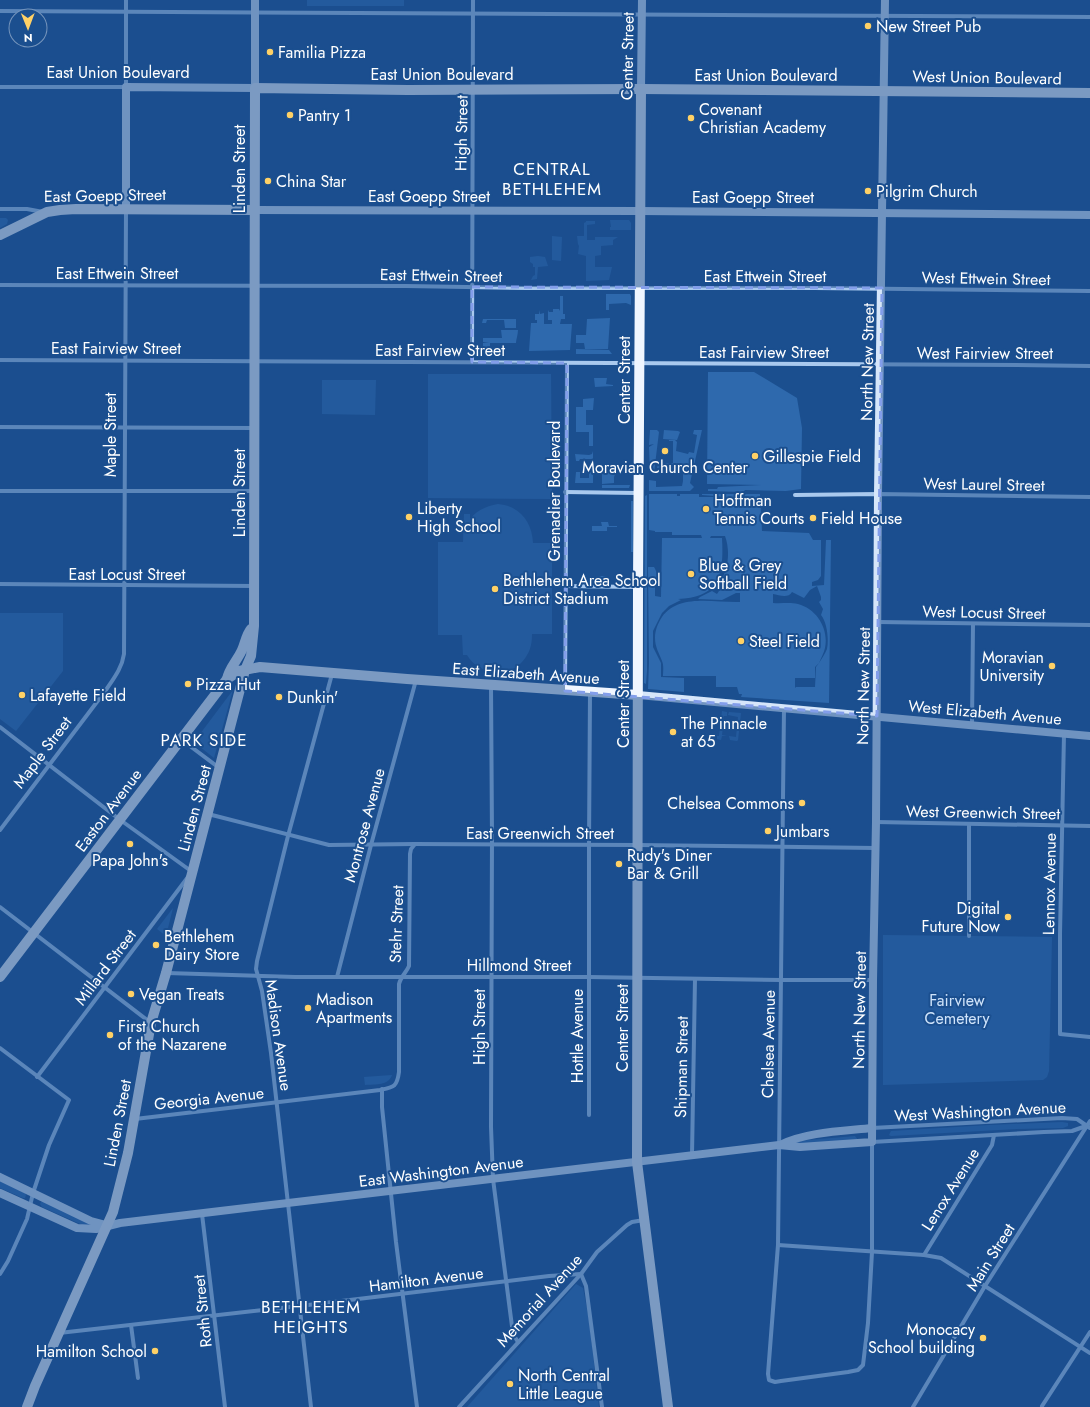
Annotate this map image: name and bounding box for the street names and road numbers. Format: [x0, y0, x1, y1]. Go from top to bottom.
street label: Center Street [615, 12, 640, 100]
street label: East Union Boulevard [46, 61, 190, 84]
street label: East Union Boulevard [370, 63, 514, 86]
street label: East Union Boulevard [694, 64, 838, 87]
street label: West Union Boulevard [912, 65, 1062, 90]
street label: High Street [449, 95, 474, 171]
street label: Linden Street [228, 125, 251, 213]
street label: East Goepp Street [44, 183, 166, 208]
street label: East Goepp Street [368, 185, 490, 208]
street label: East Goepp Street [692, 186, 814, 209]
street label: East Ettwein Street [56, 262, 178, 285]
street label: East Ettwein Street [380, 263, 503, 288]
street label: East Ettwein Street [704, 265, 826, 288]
street label: West Ettwein Street [921, 266, 1051, 291]
street label: North New Street [855, 303, 880, 421]
street label: Center Street [613, 336, 636, 424]
street label: East Fairview Street [51, 337, 181, 360]
street label: East Fairview Street [375, 339, 505, 362]
street label: East Fairview Street [699, 341, 829, 364]
street label: West Fairview Street [917, 342, 1053, 365]
street label: Maple Street [99, 393, 122, 477]
street label: Grenadier Boulevard [543, 421, 566, 561]
street label: Linden Street [228, 449, 251, 537]
street label: West Laurel Street [923, 472, 1045, 497]
street label: East Locust Street [69, 563, 186, 586]
street label: West Locust Street [922, 600, 1046, 625]
street label: North New Street [851, 627, 876, 745]
street label: East Elizabeth Avenue [452, 657, 600, 690]
street label: Center Street [612, 660, 635, 748]
street label: West Elizabeth Avenue [907, 694, 1063, 731]
street label: Maple Street [8, 711, 77, 793]
street label: Linden Street [172, 762, 217, 854]
street label: Easton Avenue [70, 764, 147, 857]
street label: Montrose Avenue [338, 766, 391, 885]
street label: West Greenwich Street [906, 800, 1061, 825]
street label: East Greenwich Street [466, 822, 614, 845]
street label: Lennox Avenue [1037, 833, 1062, 935]
street label: Stehr Street [384, 885, 409, 963]
street label: Millard Street [69, 924, 142, 1010]
street label: North New Street [847, 951, 872, 1069]
street label: Hillmond Street [467, 954, 571, 977]
street label: Madison Avenue [259, 978, 298, 1092]
street label: Center Street [611, 984, 634, 1072]
street label: High Street [468, 989, 491, 1065]
street label: Hottle Avenue [566, 989, 589, 1083]
street label: Chelsea Avenue [756, 990, 781, 1098]
street label: Shipman Street [669, 1016, 694, 1118]
street label: Linden Street [98, 1077, 137, 1169]
street label: Georgia Avenue [153, 1081, 265, 1116]
street label: West Washington Avenue [894, 1096, 1066, 1127]
street label: Lenox Avenue [916, 1143, 985, 1235]
street label: East Washington Avenue [357, 1150, 525, 1193]
street label: Main Street [960, 1219, 1020, 1296]
street label: Memorial Avenue [491, 1249, 587, 1352]
street label: Hamilton Avenue [368, 1261, 485, 1298]
street label: Roth Street [187, 1273, 218, 1348]

